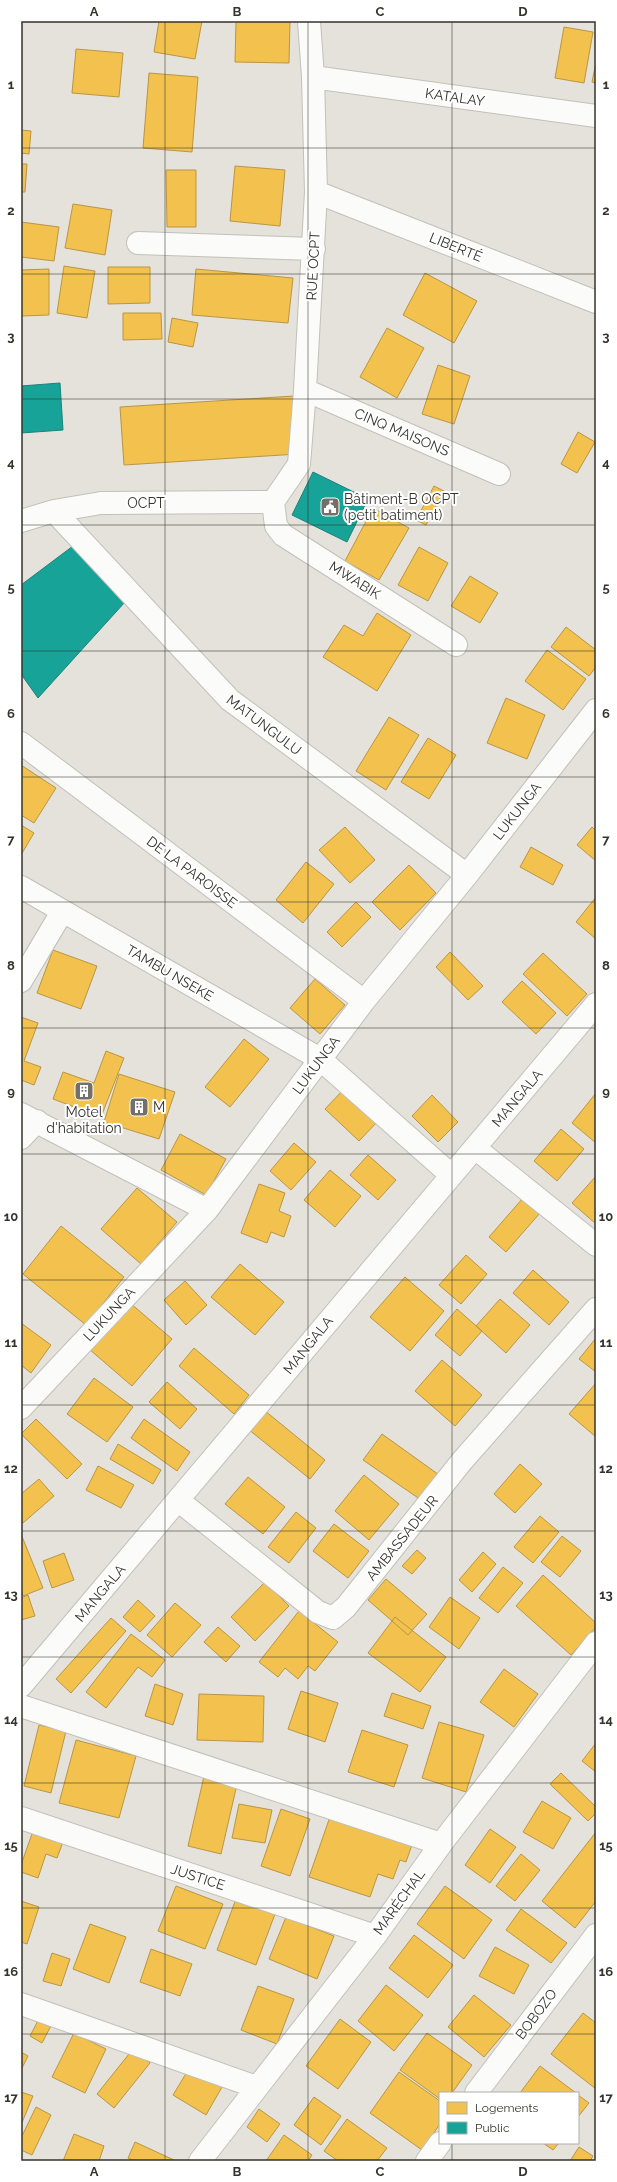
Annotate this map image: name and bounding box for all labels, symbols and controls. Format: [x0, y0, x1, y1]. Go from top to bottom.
text: A [90, 4, 99, 19]
text: B [233, 4, 242, 19]
text: C [376, 4, 385, 19]
text: D [518, 4, 528, 19]
text: 1 [8, 77, 15, 92]
text: 1 [603, 77, 610, 92]
street label: KATALAY [424, 85, 486, 109]
text: 2 [7, 203, 15, 218]
text: 2 [602, 203, 610, 218]
street label: LIBERTÉ [427, 228, 485, 265]
street label: RUE OCPT [303, 231, 323, 301]
text: 3 [7, 329, 15, 344]
text: 3 [602, 329, 610, 344]
street label: CINQ MAISONS [352, 405, 452, 459]
text: 4 [7, 455, 15, 470]
text: 4 [602, 455, 610, 470]
place label: Bâtiment-B OCPT (petit batiment) [344, 491, 459, 523]
street label: OCPT [127, 495, 165, 511]
public building icon: Bâtiment-B OCPT (petit batiment) [319, 496, 341, 518]
street label: MWABIK [326, 558, 384, 602]
text: 5 [7, 580, 15, 595]
text: 5 [602, 580, 610, 595]
street label: MATUNGULU [223, 692, 305, 758]
text: 6 [7, 706, 15, 721]
text: 6 [602, 706, 610, 721]
street label: LUKUNGA [490, 779, 545, 843]
text: 7 [7, 832, 15, 847]
text: 7 [602, 832, 610, 847]
street label: DE LA PAROISSE [144, 833, 240, 911]
street label: TAMBU NSEKE [123, 942, 217, 1004]
text: 8 [7, 958, 15, 973]
text: 8 [602, 958, 610, 973]
street label: LUKUNGA [289, 1033, 343, 1097]
street label: MANGALA [488, 1066, 546, 1130]
building icon: Motel d'habitation [73, 1080, 95, 1102]
text: 9 [7, 1084, 15, 1099]
text: 9 [602, 1084, 610, 1099]
building icon: M [128, 1096, 150, 1118]
place label: M [153, 1099, 165, 1115]
place label: Motel d'habitation [46, 1104, 122, 1136]
text: 10 [4, 1209, 18, 1224]
text: 10 [599, 1209, 613, 1224]
street label: LUKUNGA [80, 1283, 138, 1344]
street label: MANGALA [280, 1312, 336, 1377]
text: 11 [5, 1335, 18, 1350]
text: 11 [600, 1335, 613, 1350]
text: 12 [4, 1461, 18, 1476]
text: 12 [599, 1461, 613, 1476]
street label: AMBASSADEUR [363, 1492, 441, 1584]
street label: MANGALA [71, 1561, 129, 1625]
text: 13 [4, 1587, 18, 1602]
text: 13 [599, 1587, 613, 1602]
text: 14 [4, 1712, 18, 1727]
text: 14 [599, 1712, 613, 1727]
text: 15 [4, 1838, 18, 1853]
text: 15 [599, 1838, 613, 1853]
street label: JUSTICE [169, 1861, 227, 1893]
street label: MARÉCHAL [369, 1866, 428, 1938]
text: 16 [4, 1964, 18, 1979]
text: 16 [599, 1964, 613, 1979]
street label: BOBOZO [512, 1986, 560, 2042]
text: 17 [4, 2090, 19, 2105]
text: 17 [599, 2090, 614, 2105]
legend [439, 2092, 579, 2144]
text: Logements [475, 2101, 538, 2115]
text: Public [475, 2121, 510, 2135]
text: A [90, 2164, 99, 2179]
text: B [233, 2164, 242, 2179]
text: C [376, 2164, 385, 2179]
text: D [518, 2164, 528, 2179]

